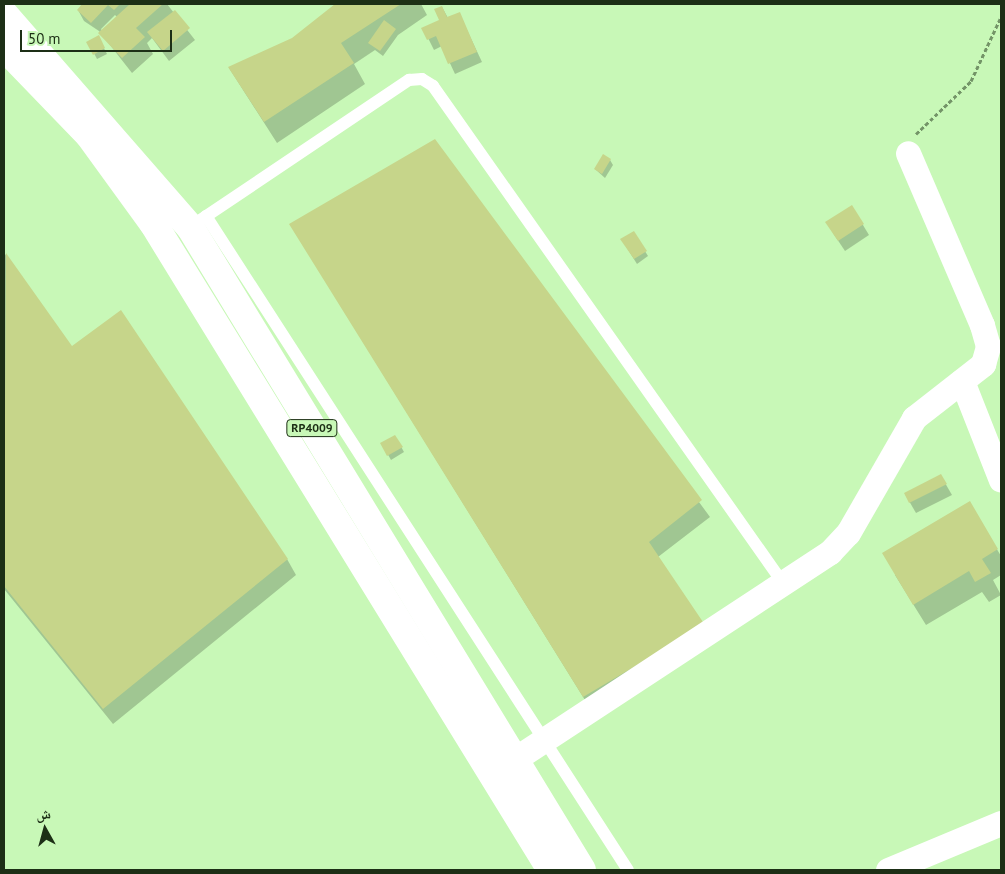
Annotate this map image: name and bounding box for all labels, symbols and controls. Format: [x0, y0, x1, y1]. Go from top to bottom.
scale bar [22, 20, 175, 52]
text: 50 m [28, 29, 61, 48]
road number: RP4009 [286, 418, 338, 438]
north arrow [20, 804, 70, 854]
text: ش [35, 804, 52, 824]

